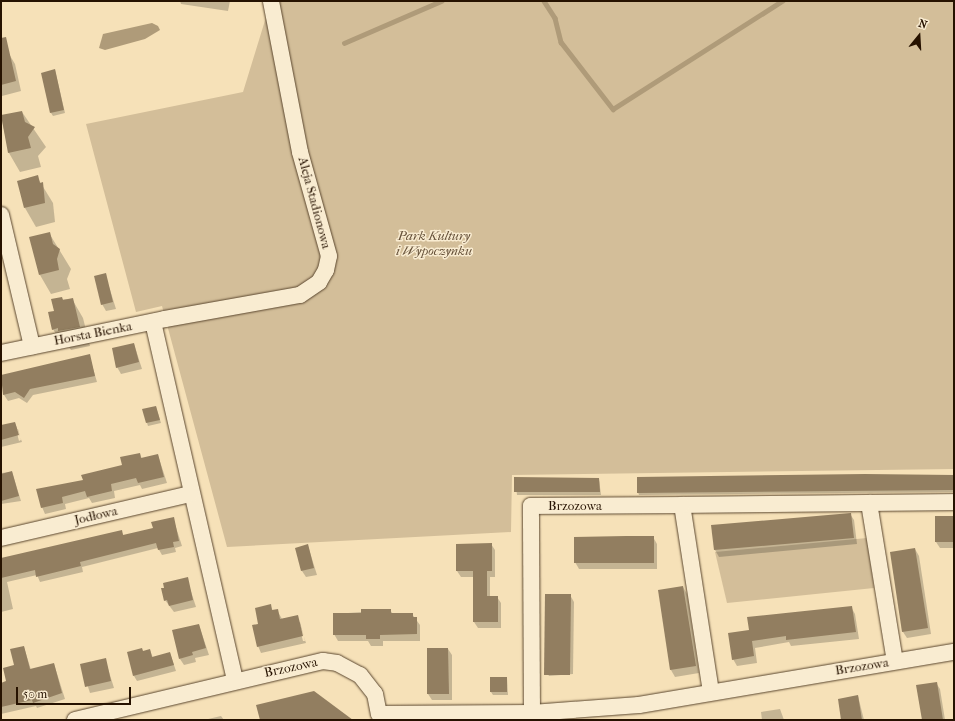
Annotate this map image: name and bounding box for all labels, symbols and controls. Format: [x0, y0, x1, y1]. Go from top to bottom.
north arrow [899, 16, 939, 56]
text: N [917, 17, 929, 32]
street label: Aleja Stadionowa [294, 155, 334, 251]
park label: Park Kultury i Wypoczynku [396, 229, 472, 260]
street label: Horsta Bienka [53, 319, 133, 349]
street label: Brzozowa [548, 498, 602, 514]
street label: Jodłowa [73, 503, 119, 529]
street label: Brzozowa [263, 655, 319, 681]
street label: Brzozowa [834, 655, 890, 679]
scale bar [18, 679, 133, 705]
text: 50 m [23, 687, 47, 701]

